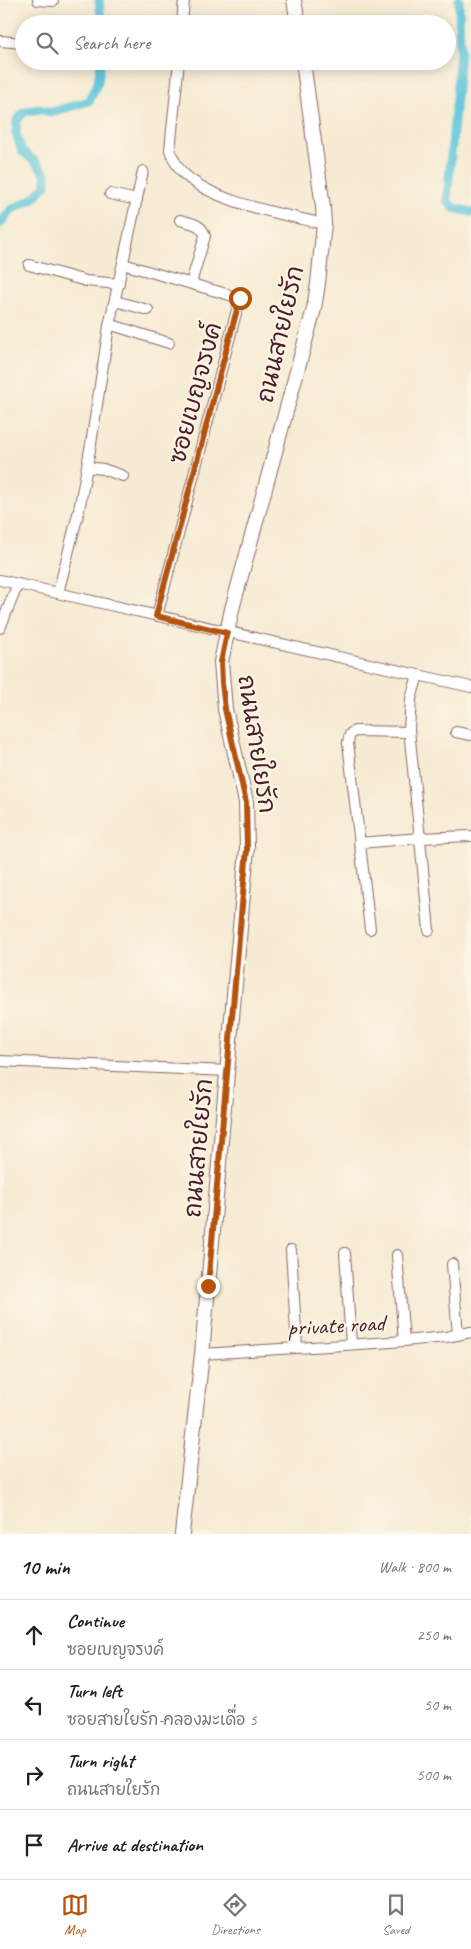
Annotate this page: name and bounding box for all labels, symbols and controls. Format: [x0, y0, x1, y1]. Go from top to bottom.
search box [15, 15, 456, 70]
icon: search [33, 29, 61, 57]
text: Search here [73, 31, 150, 55]
street label: ถนนสายใยรัก [249, 262, 310, 405]
route start [229, 287, 252, 310]
street label: ซอยเบญจรงค์ [161, 319, 228, 467]
street label: ถนนสายใยรัก [231, 672, 284, 815]
street label: ถนนสายใยรัก [176, 1077, 219, 1219]
route end [197, 1275, 220, 1298]
street label: private road [287, 1307, 389, 1343]
text: 10 min [20, 1554, 70, 1580]
text: Walk · 800 m [379, 1557, 451, 1577]
text: Continue [67, 1609, 124, 1633]
icon: ahead [20, 1621, 48, 1649]
text: 250 m [417, 1625, 451, 1645]
text: ซอยเบญจรงค์ [67, 1640, 164, 1660]
text: Turn left [67, 1679, 122, 1703]
icon: left [20, 1691, 48, 1719]
text: 50 m [424, 1695, 451, 1715]
text: ซอยสายใยรัก-คลองมะเดื่อ 5 [67, 1710, 257, 1730]
text: Turn right [67, 1749, 134, 1773]
icon: right [20, 1761, 48, 1789]
text: 500 m [417, 1765, 451, 1785]
text: ถนนสายใยรัก [67, 1780, 160, 1800]
icon: arrive [20, 1831, 48, 1859]
text: Arrive at destination [67, 1833, 203, 1857]
tab: Map [61, 1891, 89, 1938]
tab: Directions [211, 1891, 260, 1938]
tab: Saved [382, 1891, 410, 1938]

